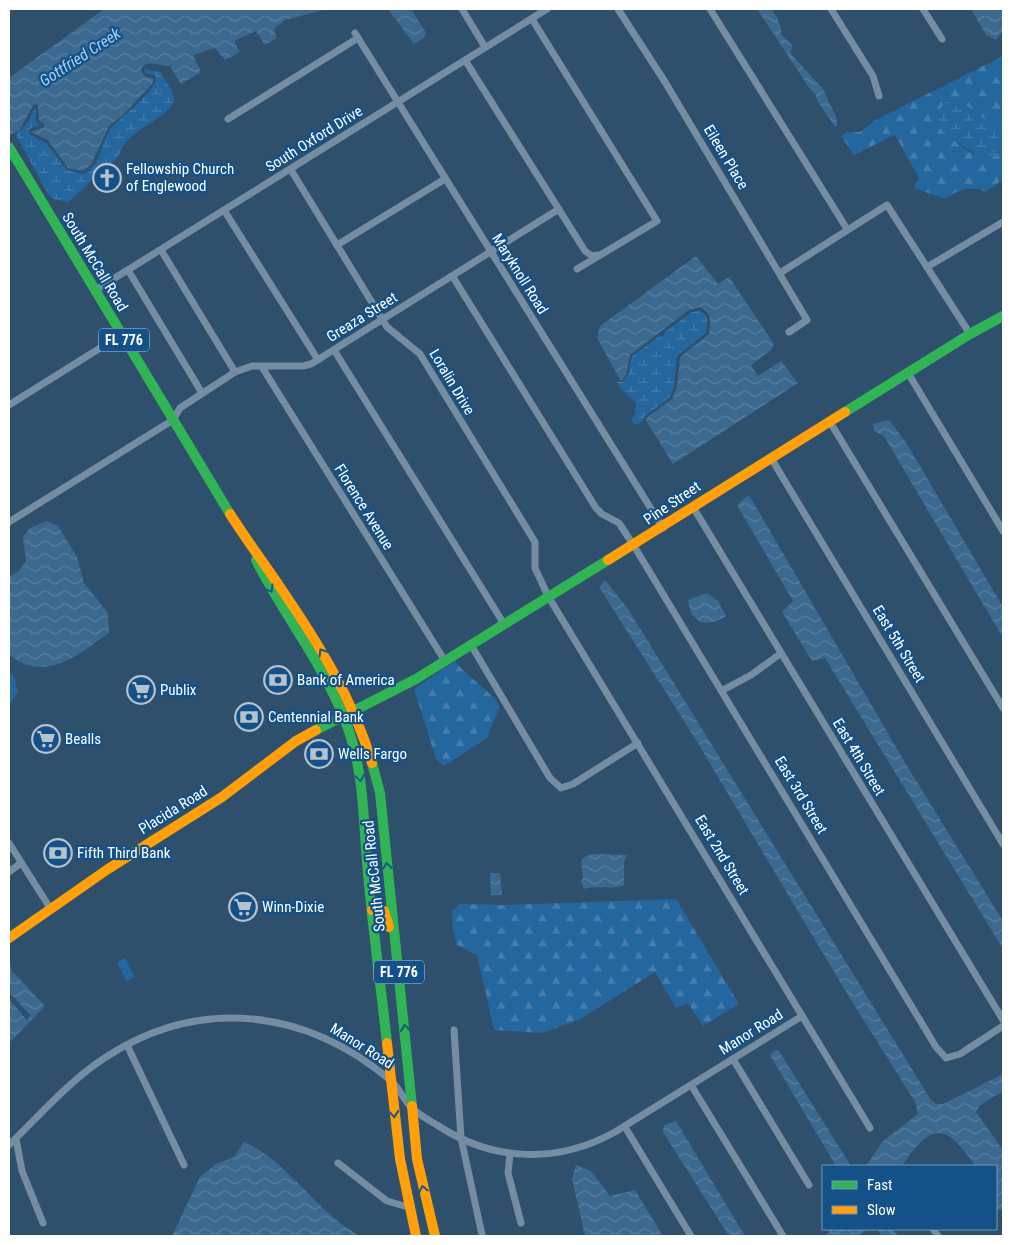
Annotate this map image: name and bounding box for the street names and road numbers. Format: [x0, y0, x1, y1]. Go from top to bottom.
street label: South Oxford Drive [262, 102, 366, 176]
street label: Eileen Place [700, 121, 752, 193]
street label: South McCall Road [58, 209, 132, 315]
street label: Maryknoll Road [488, 230, 552, 318]
street label: Greaza Street [323, 288, 401, 346]
road number: FL 776 [99, 328, 149, 352]
street label: Loralin Drive [425, 346, 479, 418]
street label: Florence Avenue [331, 461, 397, 553]
street label: Pine Street [640, 477, 704, 529]
street label: East 5th Street [869, 602, 929, 686]
street label: East 4th Street [829, 715, 889, 799]
street label: East 3rd Street [771, 753, 831, 837]
street label: Placida Road [135, 782, 211, 838]
street label: East 2nd Street [691, 812, 753, 898]
street label: South McCall Road [359, 819, 389, 933]
road number: FL 776 [374, 960, 424, 984]
street label: Manor Road [716, 1005, 786, 1059]
street label: Manor Road [327, 1019, 397, 1073]

